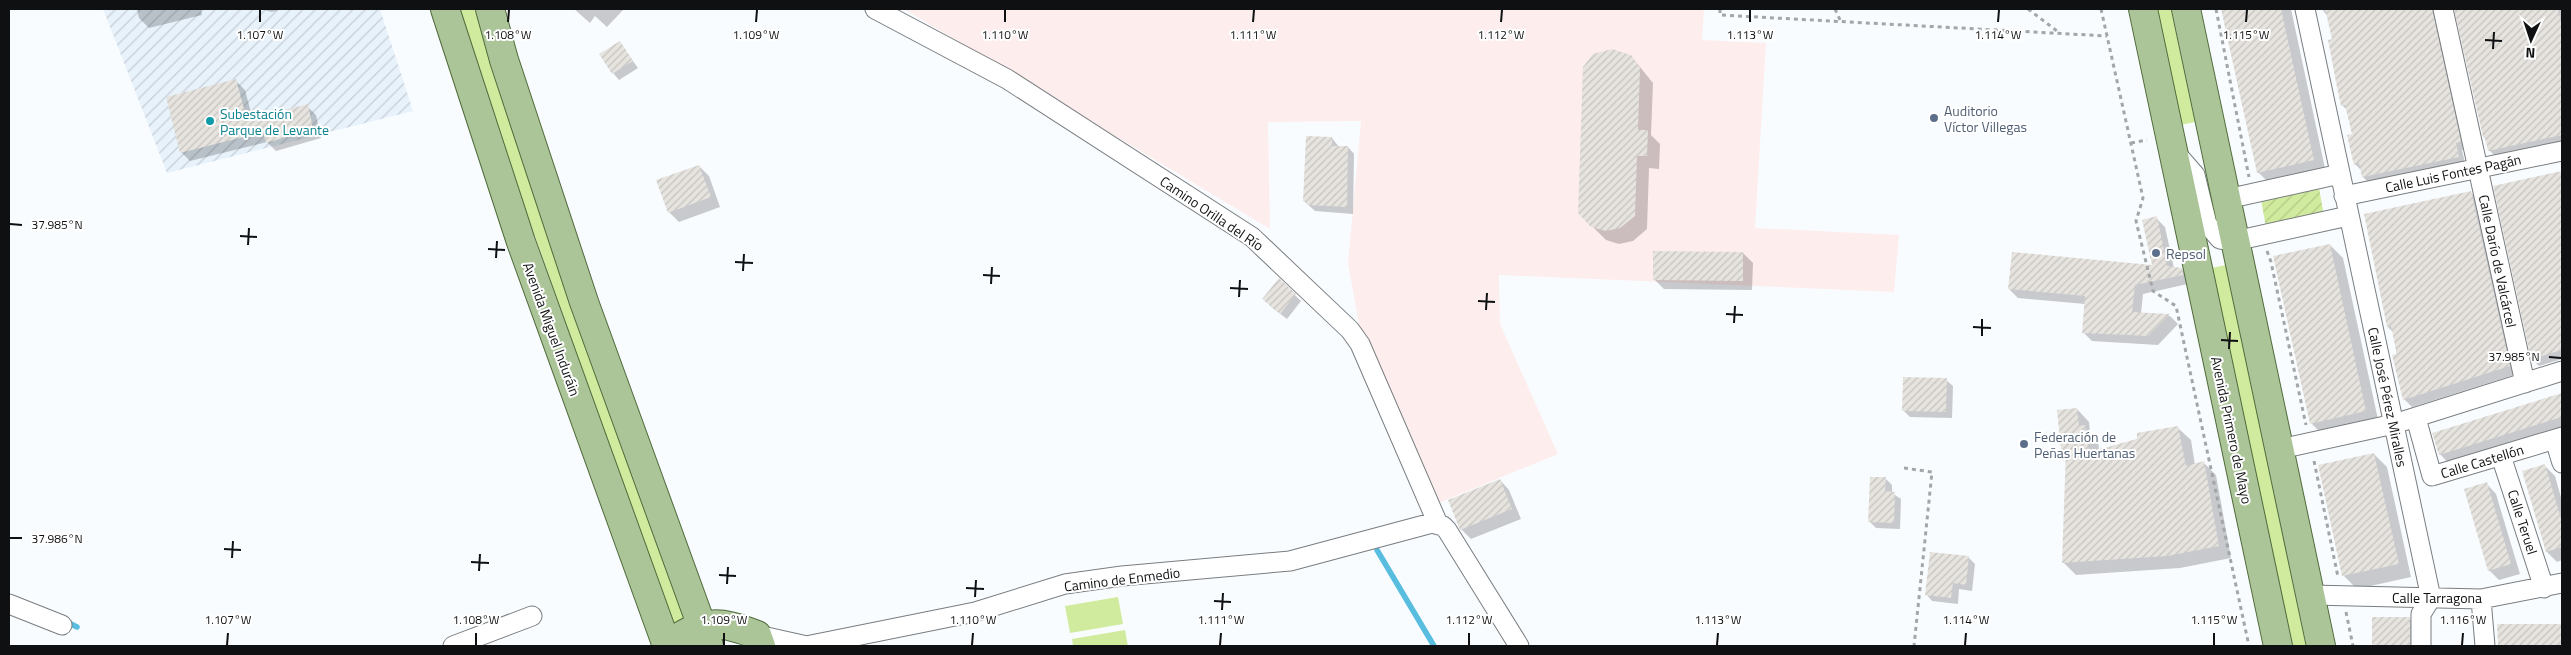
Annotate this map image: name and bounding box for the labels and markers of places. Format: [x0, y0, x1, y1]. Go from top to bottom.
place label: Auditorio Víctor Villegas [1944, 100, 2027, 137]
place label: Subestación Parque de Levante [220, 103, 329, 140]
marker: Auditorio Víctor Villegas [1928, 112, 1940, 124]
marker: Subestación Parque de Levante [204, 115, 216, 127]
place label: Repsol [2166, 243, 2206, 264]
marker: Repsol [2150, 247, 2162, 259]
place label: Federación de Peñas Huertanas [2034, 426, 2135, 463]
marker: Federación de Peñas Huertanas [2018, 438, 2030, 450]

